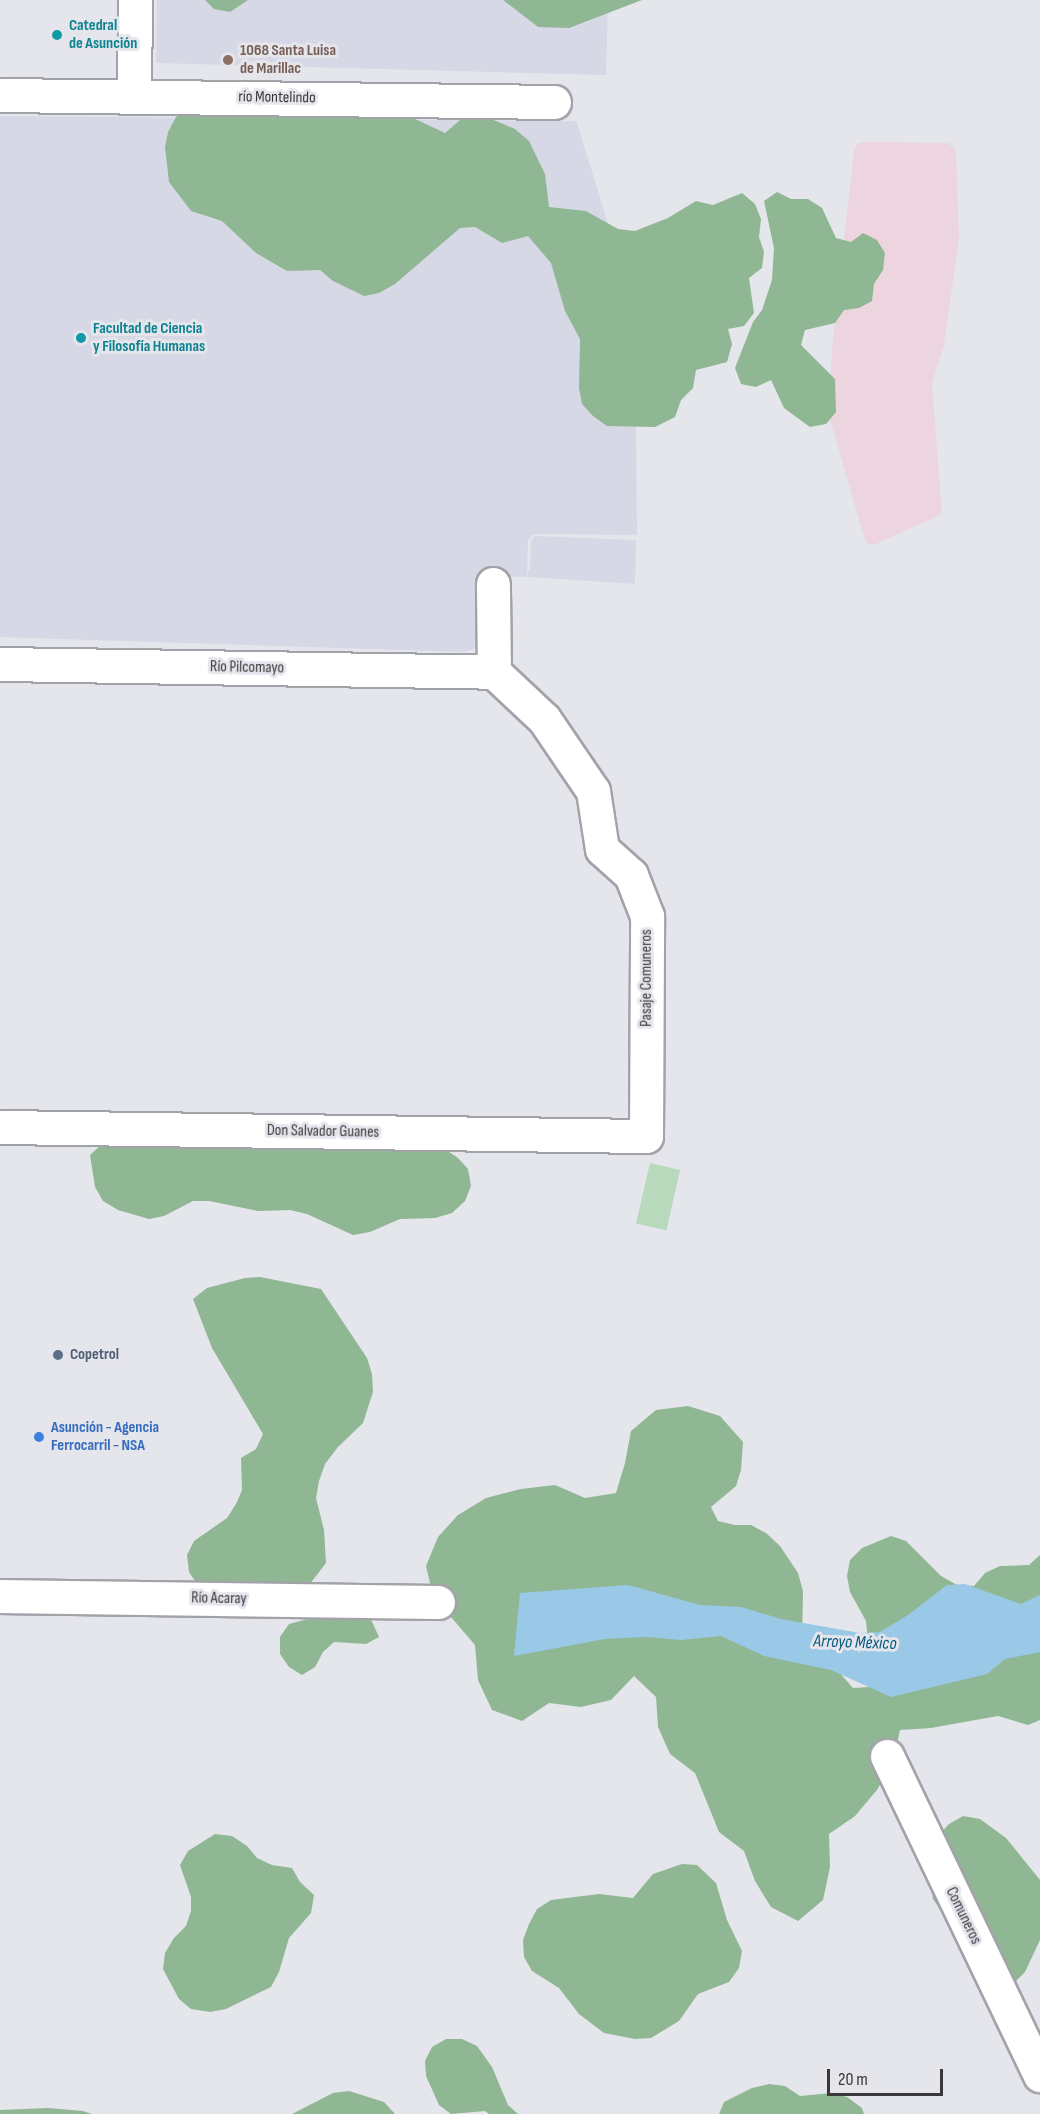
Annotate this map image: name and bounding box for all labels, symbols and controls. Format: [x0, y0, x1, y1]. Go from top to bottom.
place label: Catedral de Asunción [69, 16, 137, 54]
marker: Catedral de Asunción [50, 28, 64, 42]
place label: 1068 Santa Luisa de Marillac [240, 41, 336, 79]
marker: 1068 Santa Luisa de Marillac [221, 53, 235, 67]
street label: río Montelindo [238, 88, 316, 108]
place label: Facultad de Ciencia y Filosofía Humanas [93, 319, 205, 357]
marker: Facultad de Ciencia y Filosofía Humanas [74, 331, 88, 345]
street label: Río Pilcomayo [210, 658, 284, 678]
street label: Pasaje Comuneros [637, 929, 657, 1027]
street label: Don Salvador Guanes [267, 1121, 379, 1143]
place label: Copetrol [70, 1345, 119, 1365]
marker: Copetrol [51, 1348, 65, 1362]
place label: Asunción - Agencia Ferrocarril - NSA [51, 1418, 159, 1456]
marker: Asunción - Agencia Ferrocarril - NSA [32, 1430, 46, 1444]
street label: Río Acaray [191, 1589, 247, 1609]
water label: Arroyo México [813, 1631, 897, 1655]
street label: Comuneros [941, 1884, 985, 1948]
scale bar [830, 2057, 946, 2095]
text: 20 m [838, 2069, 868, 2090]

